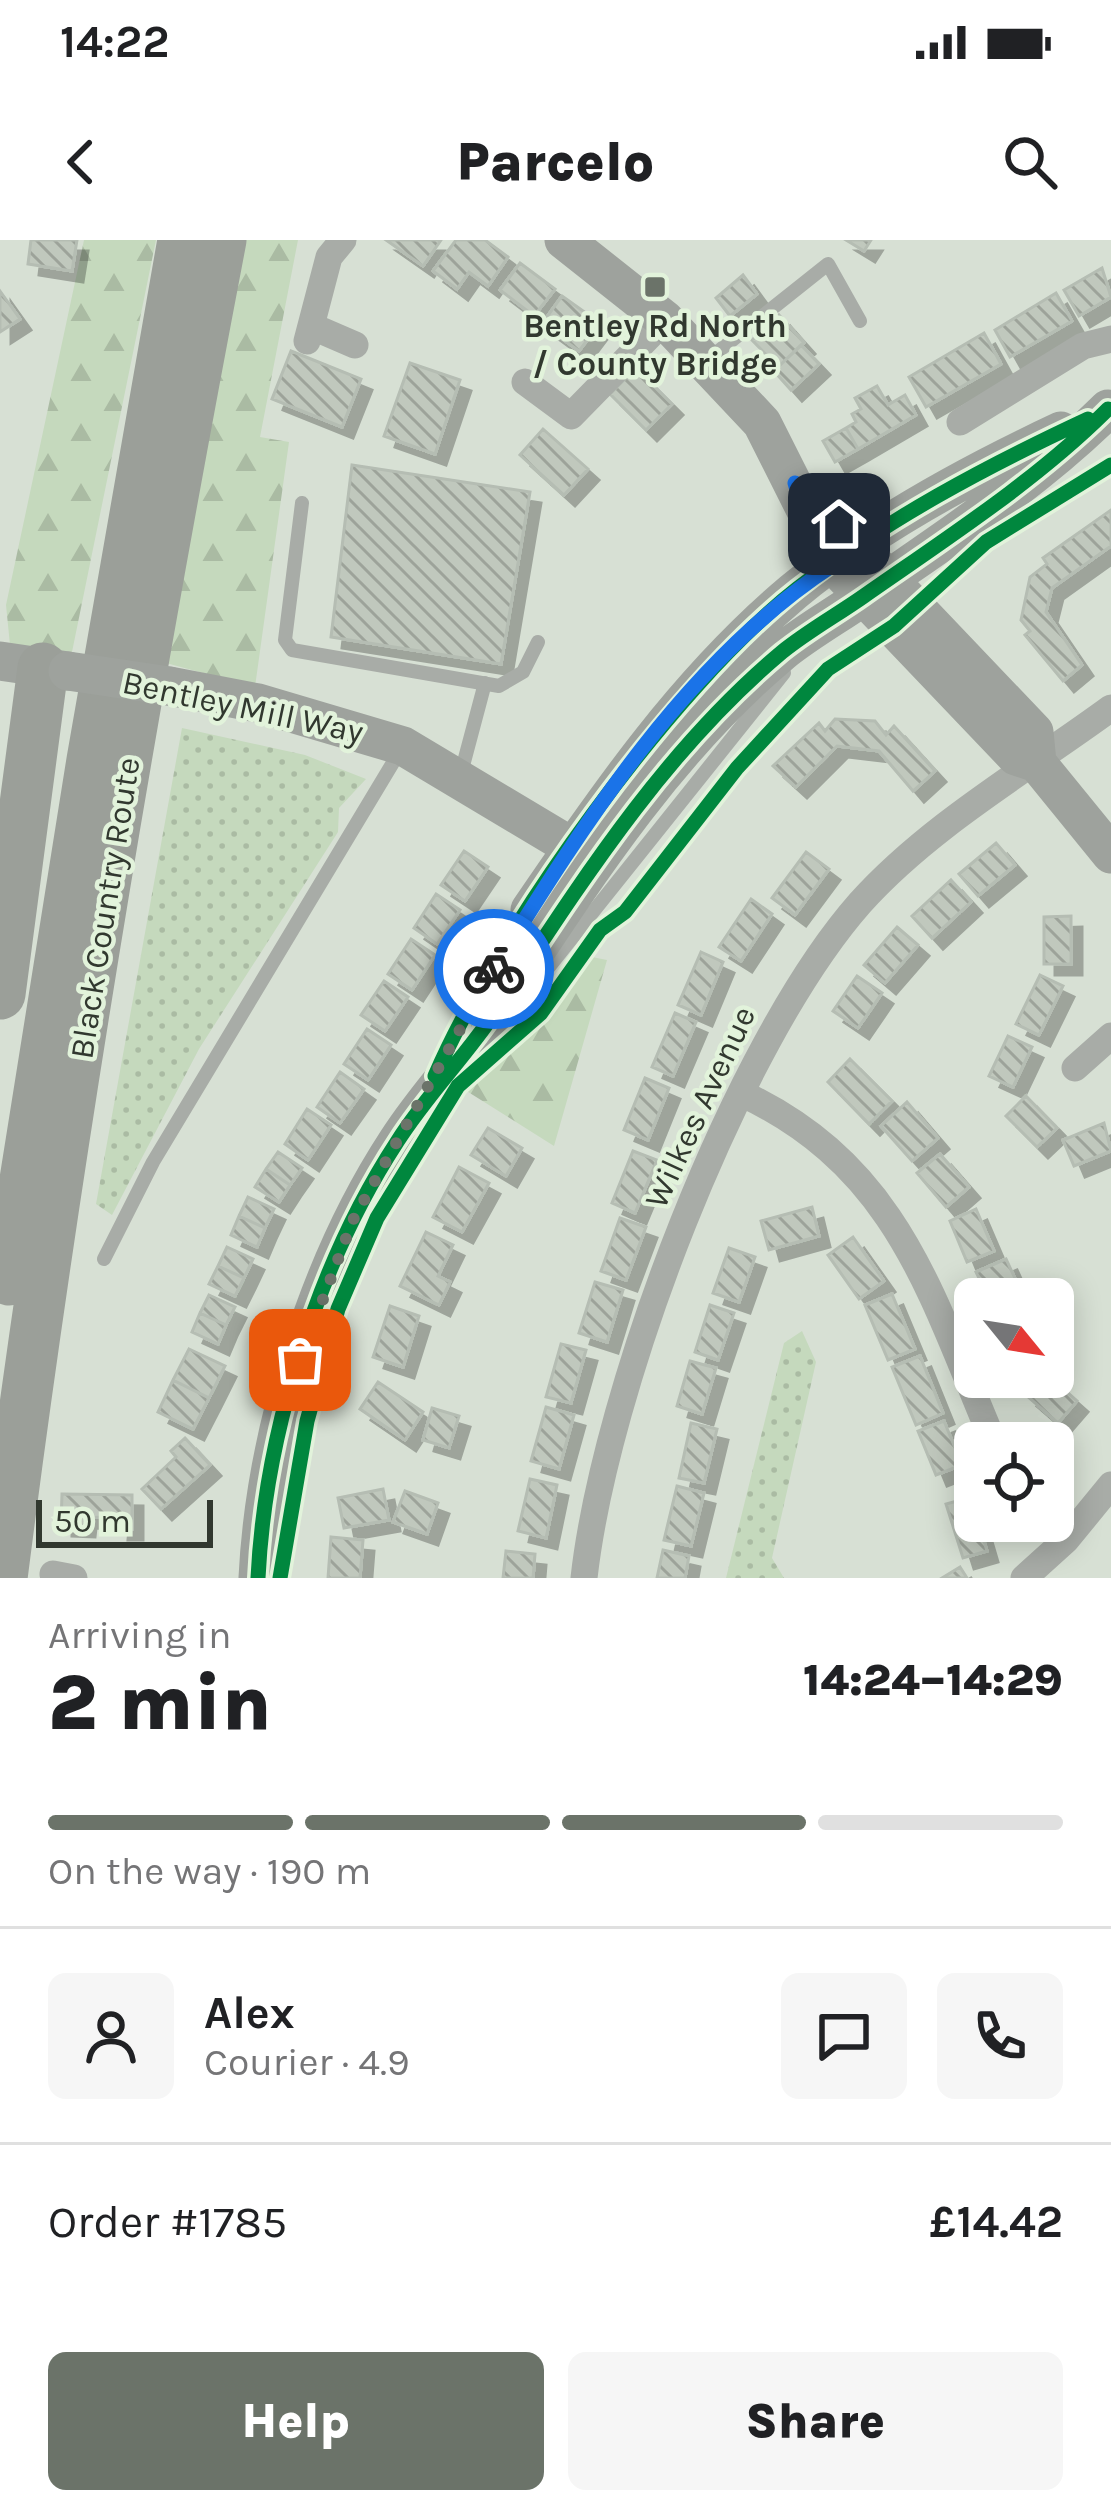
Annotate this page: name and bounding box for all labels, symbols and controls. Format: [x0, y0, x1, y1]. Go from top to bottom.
text: 14:22 [60, 16, 169, 68]
icon: back [48, 129, 114, 195]
icon: search [997, 129, 1063, 195]
text: Parcelo [457, 130, 654, 194]
marker: Bentley Rd North / County Bridge [642, 274, 668, 300]
place label: Bentley Rd North / County Bridge [523, 307, 787, 383]
pin [788, 473, 890, 575]
icon: home [806, 491, 872, 557]
street label: Bentley Mill Way [119, 663, 367, 751]
street label: Black Country Route [62, 755, 148, 1061]
courier [434, 909, 554, 1029]
icon: bike [461, 936, 527, 1002]
street label: Wilkes Avenue [637, 1000, 763, 1214]
north arrow [954, 1278, 1074, 1398]
map controls [954, 1278, 1074, 1542]
pin [249, 1309, 351, 1411]
icon: bag [267, 1327, 333, 1393]
button: locate [954, 1422, 1074, 1542]
scale bar [36, 1494, 213, 1547]
text: 50 m [54, 1502, 131, 1540]
text: Arriving in [48, 1612, 231, 1658]
text: 14:24–14:29 [803, 1654, 1063, 1706]
text: 2 min [48, 1657, 272, 1749]
text: On the way · 190 m [48, 1848, 371, 1894]
button: person [48, 1973, 174, 2099]
button: chat [781, 1973, 907, 2099]
button: phone [937, 1973, 1063, 2099]
text: Alex [204, 1987, 295, 2039]
text: Courier · 4.9 [204, 2039, 410, 2085]
text: Order #1785 [48, 2196, 287, 2248]
text: £14.42 [929, 2196, 1063, 2248]
button: Help [48, 2352, 544, 2490]
button: Share [568, 2352, 1063, 2490]

